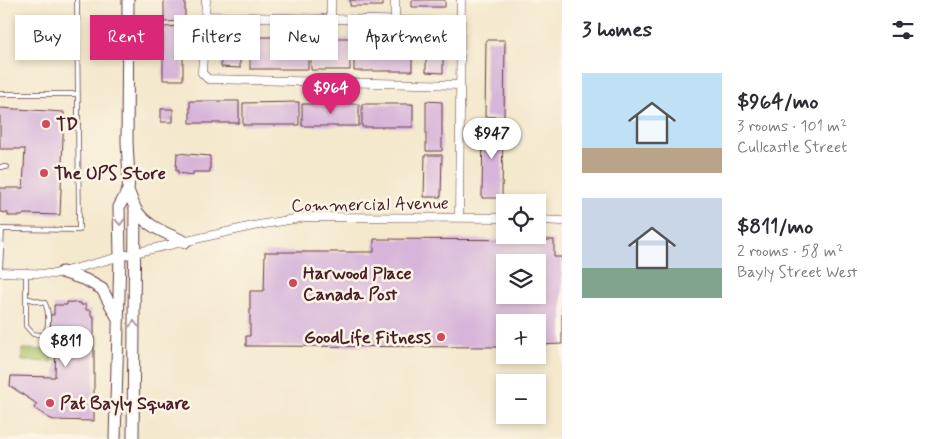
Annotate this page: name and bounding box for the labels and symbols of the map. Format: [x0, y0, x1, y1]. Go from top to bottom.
pin: $964 [301, 72, 361, 115]
place label: TD [56, 113, 78, 137]
marker: TD [40, 118, 52, 130]
pin: $947 [462, 118, 522, 160]
place label: The UPS Store [54, 162, 166, 186]
marker: The UPS Store [38, 167, 50, 179]
street label: Commercial Avenue [291, 192, 449, 218]
one-way arrow [114, 218, 125, 226]
place label: Harwood Place Canada Post [303, 262, 412, 307]
marker: Harwood Place Canada Post [287, 277, 299, 289]
one-way arrow [129, 320, 139, 328]
pin: $811 [36, 326, 96, 368]
place label: GoodLife Fitness [304, 326, 431, 350]
marker: GoodLife Fitness [435, 331, 447, 343]
place label: Pat Bayly Square [60, 392, 191, 416]
marker: Pat Bayly Square [44, 397, 56, 409]

